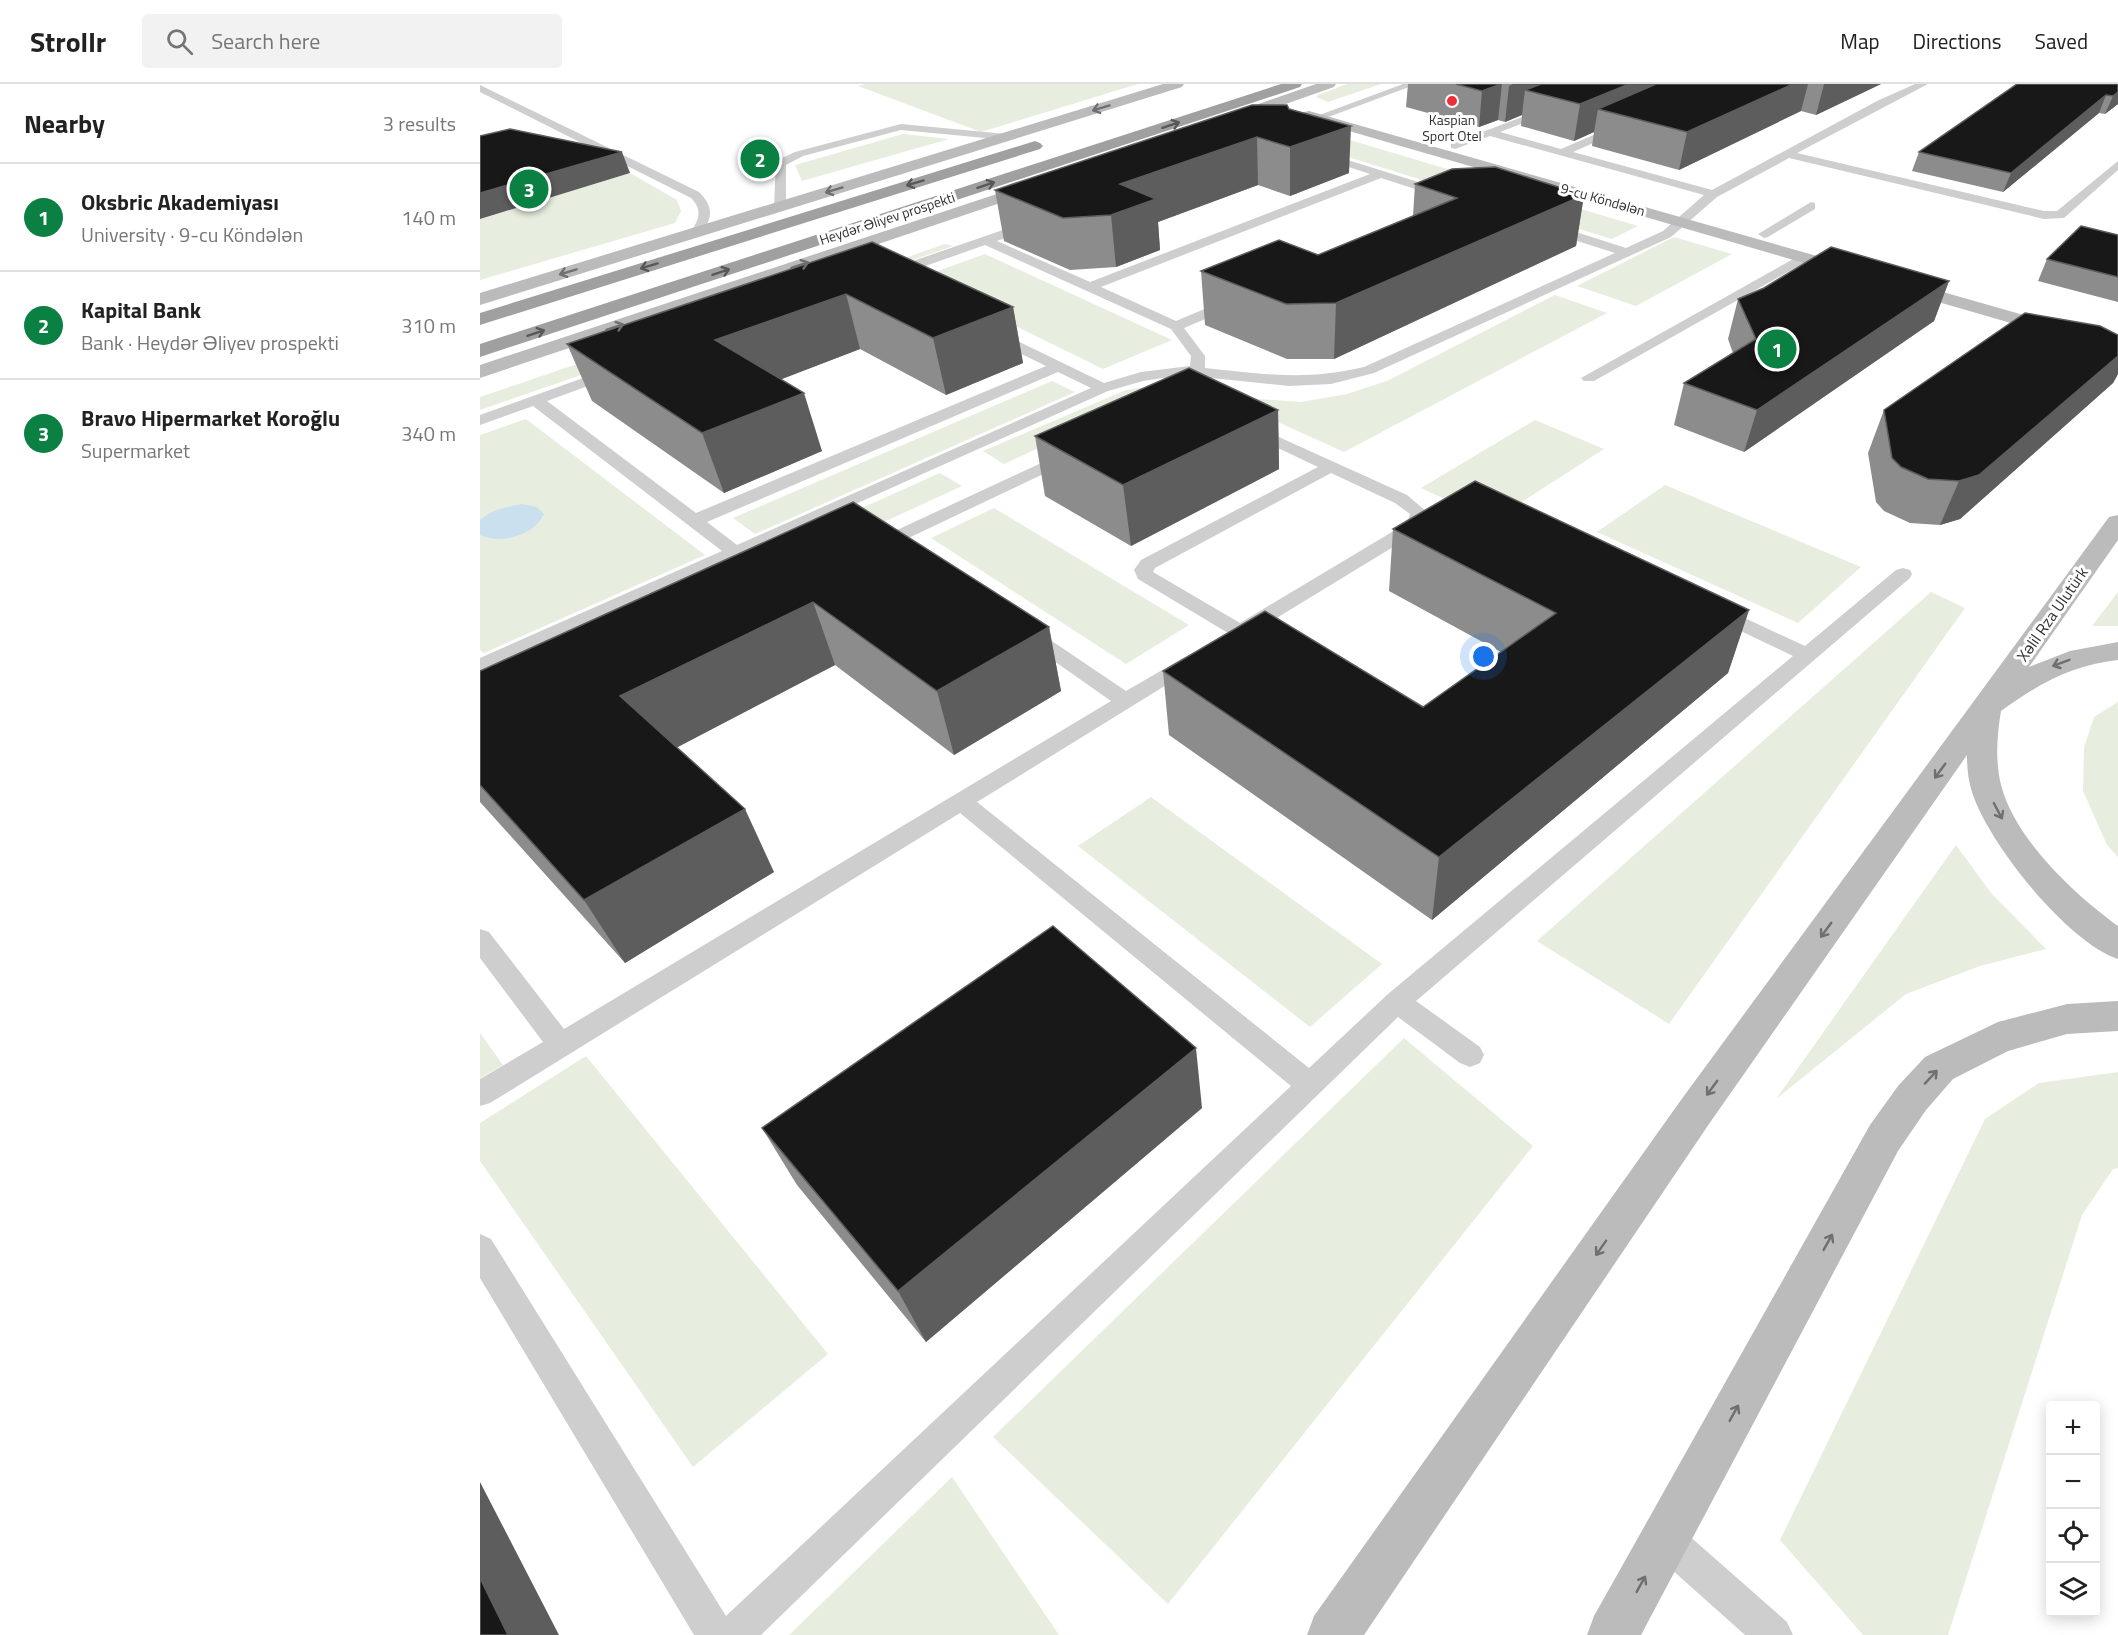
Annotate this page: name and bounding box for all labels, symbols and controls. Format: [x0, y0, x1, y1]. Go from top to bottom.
search box [142, 14, 562, 68]
text: Strollr [30, 20, 106, 63]
text: Search here [211, 24, 320, 58]
icon: search [163, 25, 196, 58]
text: Map [1840, 25, 1880, 57]
text: Directions [1913, 25, 2002, 57]
text: Saved [2035, 25, 2088, 57]
marker: Kaspian Sport Otel [1445, 94, 1459, 108]
one-way arrow [1092, 103, 1111, 114]
text: Nearby [24, 104, 105, 143]
text: 3 results [383, 108, 456, 139]
place label: Kaspian Sport Otel [1422, 109, 1482, 146]
one-way arrow [1161, 118, 1180, 129]
pin: 2 [740, 136, 780, 182]
pin: 3 [509, 166, 548, 212]
street label: 9-cu Köndələn [1558, 177, 1648, 221]
one-way arrow [906, 178, 925, 189]
one-way arrow [976, 179, 995, 190]
text: Oksbric Akademiyası [81, 185, 279, 219]
one-way arrow [825, 185, 844, 196]
street label: Heydər Əliyev prospekti [816, 186, 958, 250]
text: 1 [38, 202, 49, 233]
text: 140 m [401, 202, 456, 233]
text: University · 9-cu Köndələn [81, 219, 303, 250]
one-way arrow [790, 259, 809, 270]
one-way arrow [640, 261, 659, 272]
one-way arrow [711, 266, 730, 277]
one-way arrow [559, 267, 578, 278]
text: Kapital Bank [81, 293, 201, 327]
text: 2 [38, 310, 49, 341]
text: 310 m [401, 310, 456, 341]
one-way arrow [605, 321, 624, 332]
pin: 1 [1758, 326, 1796, 372]
text: Bank · Heydər Əliyev prospekti [81, 327, 339, 358]
one-way arrow [526, 327, 545, 338]
text: Bravo Hipermarket Koroğlu [81, 401, 340, 435]
text: 3 [38, 418, 49, 449]
text: 340 m [401, 418, 456, 449]
text: Supermarket [81, 435, 190, 466]
street label: Xəlil Rza Ulutürk [2010, 561, 2094, 666]
your location [1469, 642, 1498, 671]
one-way arrow [2052, 658, 2071, 669]
one-way arrow [1934, 763, 1946, 779]
one-way arrow [1993, 802, 2004, 820]
one-way arrow [1820, 921, 1833, 937]
one-way arrow [1924, 1070, 1938, 1085]
one-way arrow [1706, 1079, 1719, 1095]
one-way arrow [1823, 1233, 1834, 1251]
one-way arrow [1595, 1239, 1607, 1255]
map controls [2046, 1401, 2100, 1617]
button: + [2046, 1401, 2100, 1455]
one-way arrow [1729, 1404, 1740, 1422]
button: − [2046, 1455, 2100, 1509]
button: locate [2046, 1509, 2100, 1563]
button: layers [2046, 1563, 2100, 1617]
one-way arrow [1636, 1575, 1647, 1593]

